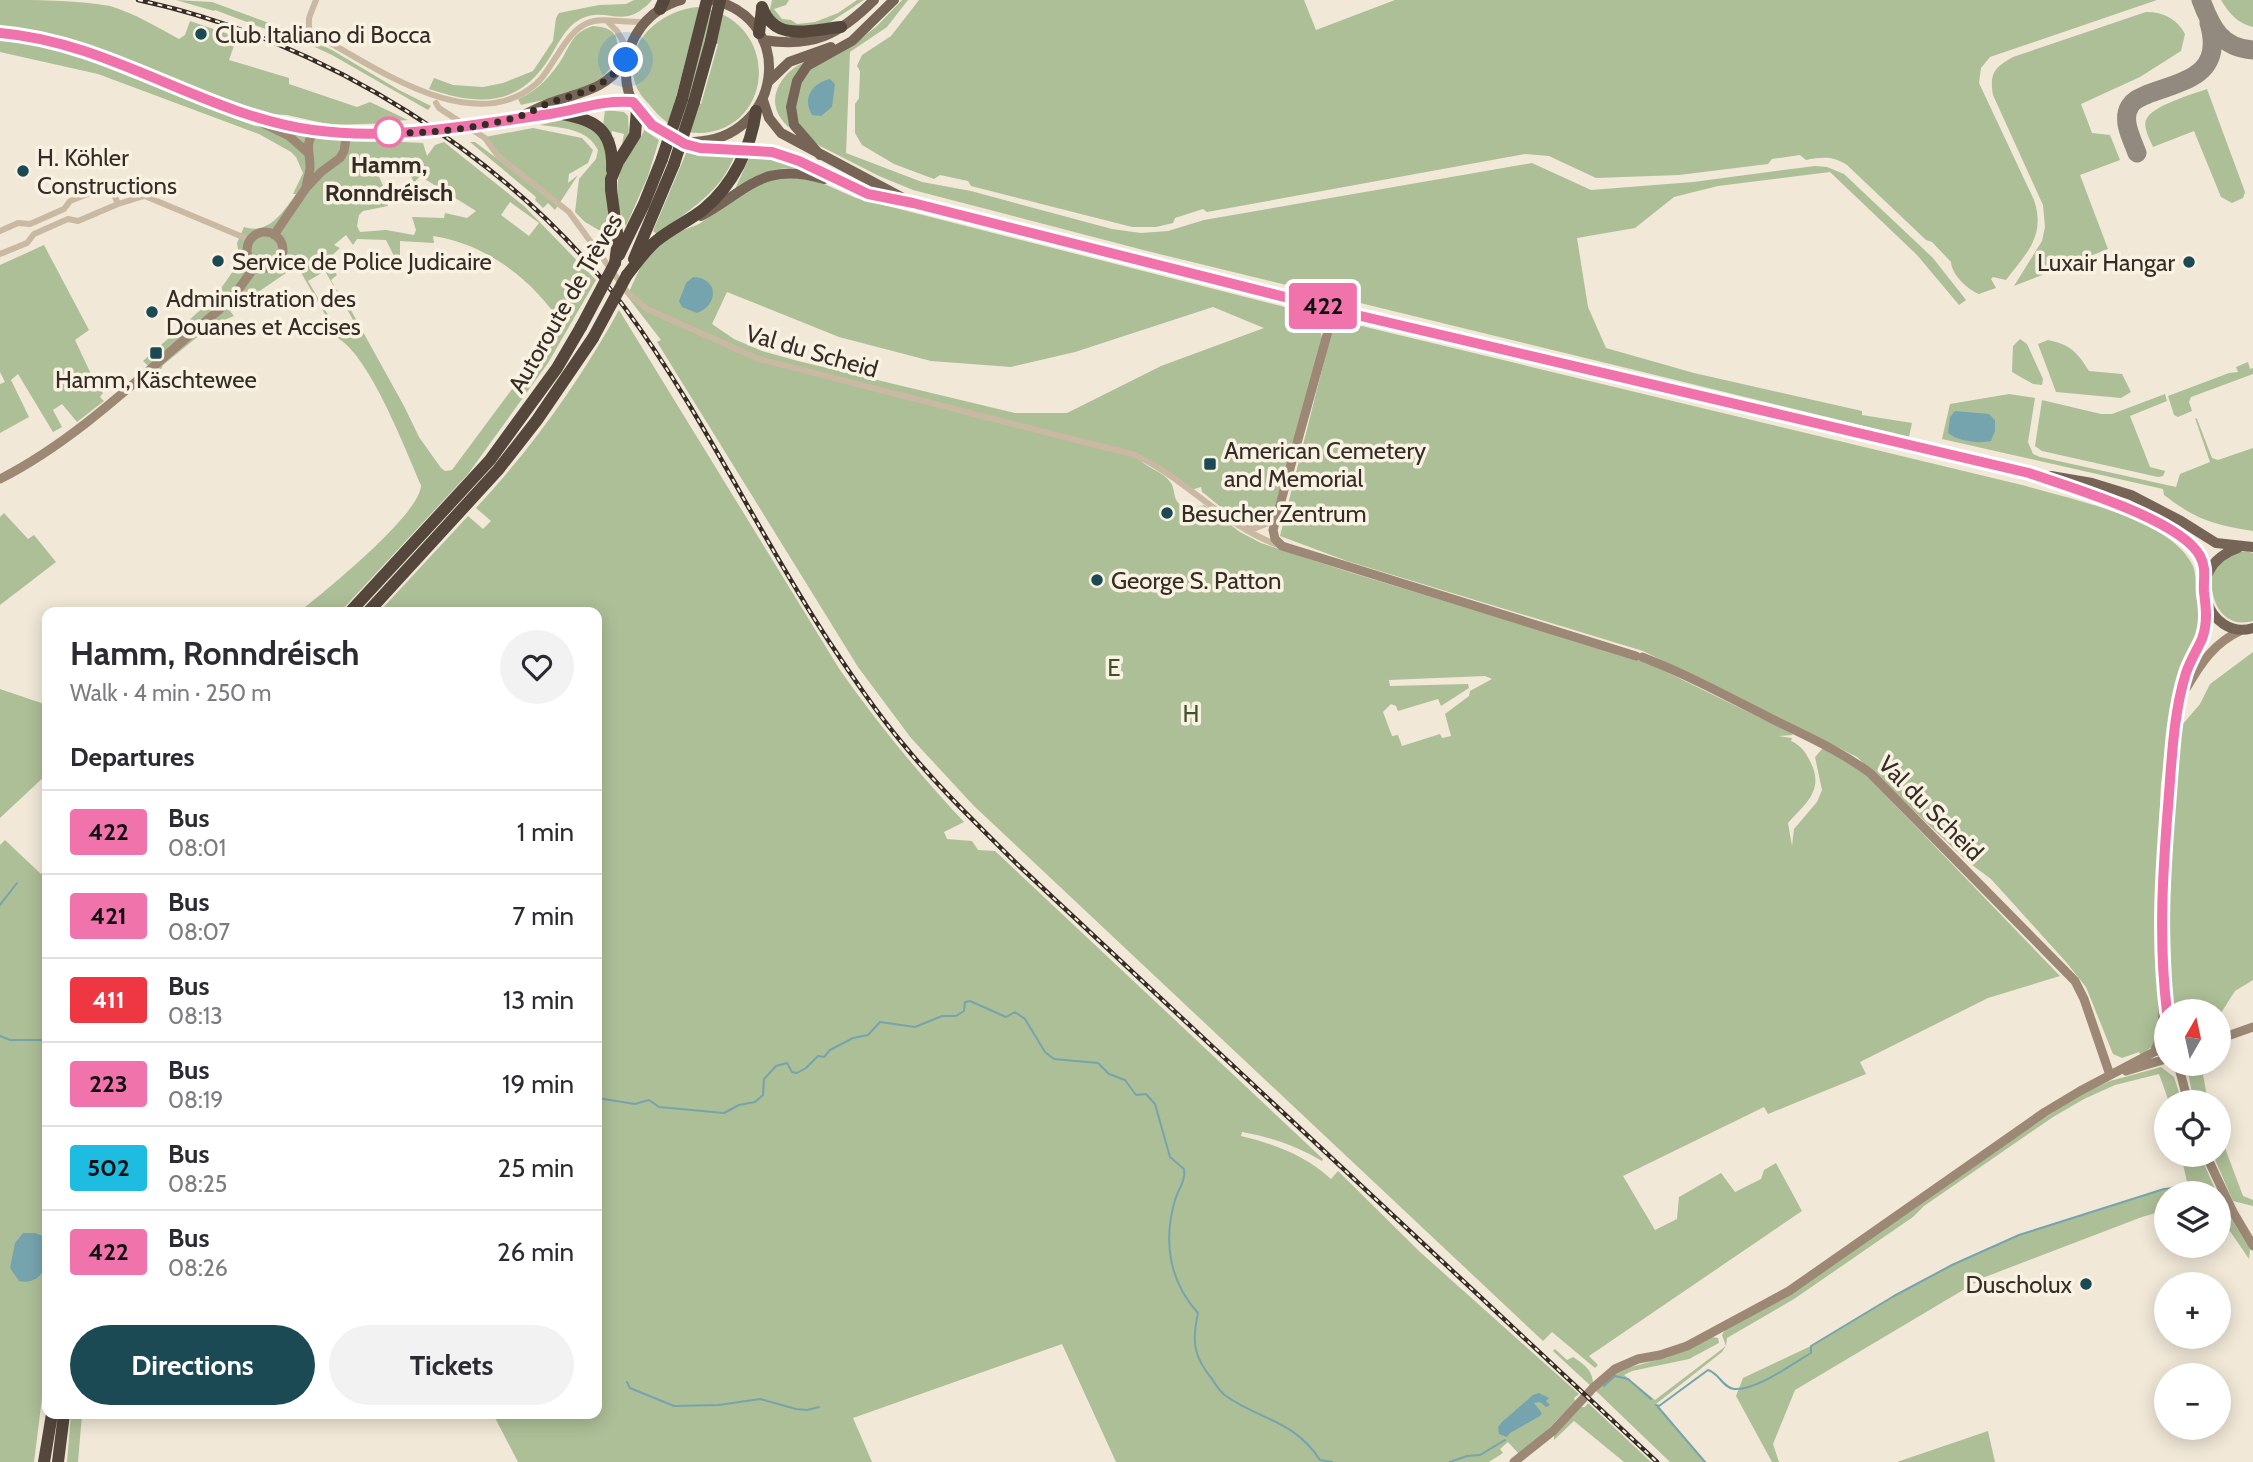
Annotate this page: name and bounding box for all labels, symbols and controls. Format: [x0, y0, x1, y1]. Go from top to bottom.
place label: Club Italiano di Bocca [215, 20, 432, 49]
marker: Club Italiano di Bocca [193, 26, 209, 42]
your location [608, 42, 643, 77]
marker: Hamm, Ronndréisch [374, 117, 404, 147]
place label: H. Köhler Constructions [37, 143, 177, 200]
place label: Hamm, Ronndréisch [325, 150, 453, 207]
marker: H. Köhler Constructions [15, 163, 31, 179]
street label: Autoroute de Trèves [502, 208, 628, 398]
place label: Service de Police Judicaire [232, 247, 492, 276]
place label: Luxair Hangar [2037, 248, 2175, 277]
marker: Service de Police Judicaire [210, 253, 226, 269]
marker: Luxair Hangar [2181, 254, 2197, 270]
line badge: 422 [1283, 283, 1363, 329]
place label: Administration des Douanes et Accises [166, 284, 361, 341]
text: 422 [1303, 291, 1343, 320]
marker: Administration des Douanes et Accises [144, 304, 160, 320]
street label: Val du Scheid [743, 318, 881, 384]
marker: Hamm, Käschtewee [148, 345, 164, 361]
place label: Hamm, Käschtewee [55, 365, 257, 394]
place label: American Cemetery and Memorial [1224, 436, 1426, 493]
marker: American Cemetery and Memorial [1202, 456, 1218, 472]
place label: Besucher Zentrum [1181, 499, 1367, 528]
marker: Besucher Zentrum [1159, 505, 1175, 521]
place label: George S. Patton [1111, 566, 1281, 595]
marker: George S. Patton [1089, 572, 1105, 588]
button: heart [500, 630, 574, 704]
text: Hamm, Ronndréisch [70, 633, 359, 673]
park label: E [1107, 653, 1121, 682]
text: Walk · 4 min · 250 m [70, 679, 272, 707]
park label: H [1183, 699, 1199, 728]
text: Departures [70, 741, 194, 773]
street label: Val du Scheid [1873, 750, 1989, 866]
text: Bus [168, 802, 209, 834]
text: 1 min [517, 816, 574, 848]
text: 422 [88, 817, 129, 846]
text: 08:01 [168, 834, 226, 862]
text: Bus [168, 886, 209, 918]
text: 7 min [512, 900, 574, 932]
text: 421 [90, 901, 127, 930]
text: 08:07 [168, 918, 230, 946]
text: Bus [168, 970, 209, 1002]
text: 13 min [503, 984, 574, 1016]
text: 411 [92, 985, 125, 1014]
north arrow [2154, 999, 2231, 1076]
map controls [2154, 999, 2231, 1440]
text: 08:13 [168, 1002, 223, 1030]
text: Bus [168, 1054, 209, 1086]
text: 19 min [502, 1068, 574, 1100]
text: 223 [89, 1069, 128, 1098]
text: 08:19 [168, 1086, 223, 1114]
button: locate [2154, 1090, 2231, 1167]
text: Bus [168, 1138, 209, 1170]
text: 25 min [498, 1152, 574, 1184]
text: 502 [87, 1153, 130, 1182]
text: 08:25 [168, 1170, 227, 1198]
button: layers [2154, 1181, 2231, 1258]
text: Bus [168, 1222, 209, 1254]
text: 26 min [497, 1236, 574, 1268]
text: 422 [88, 1237, 129, 1266]
text: 08:26 [168, 1254, 228, 1282]
place label: Duscholux [1965, 1270, 2073, 1299]
button: + [2154, 1272, 2231, 1349]
marker: Duscholux [2078, 1276, 2094, 1292]
button: Directions [70, 1325, 315, 1405]
button: Tickets [329, 1325, 574, 1405]
button: − [2154, 1363, 2231, 1440]

